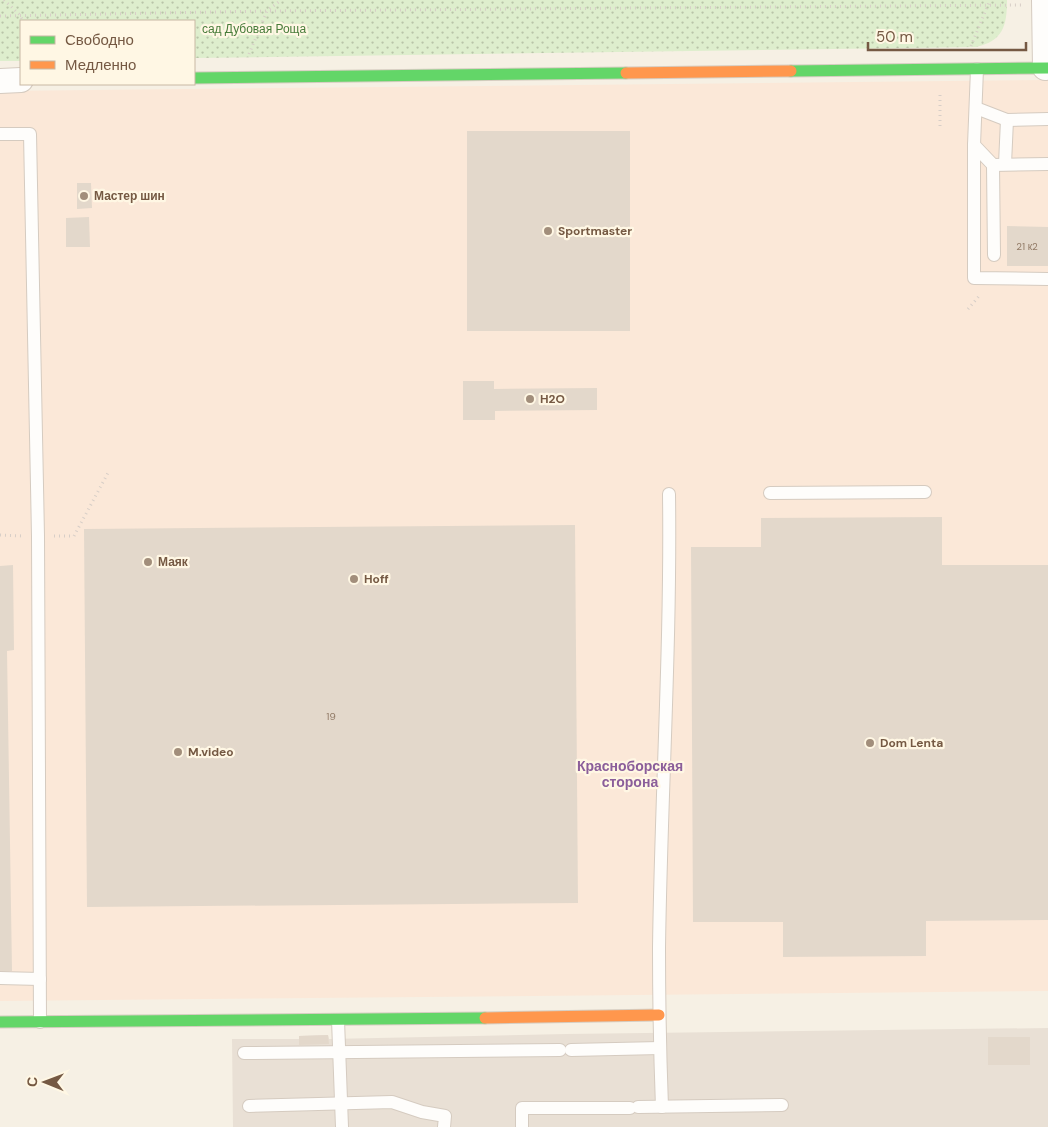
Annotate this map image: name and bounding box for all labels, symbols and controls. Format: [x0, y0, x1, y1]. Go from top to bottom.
legend [20, 20, 195, 85]
scale bar [868, 20, 1026, 52]
park label: сад Дубовая Роща [202, 21, 306, 37]
text: 50 m [876, 27, 913, 47]
text: Свободно [65, 30, 134, 50]
text: Медленно [65, 55, 136, 75]
place label: Мастер шин [94, 188, 165, 204]
marker: Мастер шин [78, 190, 90, 202]
place label: Sportmaster [558, 223, 632, 239]
marker: Sportmaster [542, 225, 554, 237]
house number: 21 к2 [1016, 240, 1038, 253]
place label: H2O [540, 391, 565, 407]
marker: H2O [524, 393, 536, 405]
place label: Маяк [158, 554, 189, 570]
marker: Маяк [142, 556, 154, 568]
place label: Hoff [364, 571, 389, 587]
marker: Hoff [348, 573, 360, 585]
house number: 19 [326, 710, 336, 723]
place label: Dom Lenta [880, 735, 943, 751]
marker: Dom Lenta [864, 737, 876, 749]
place label: M.video [188, 744, 234, 760]
marker: M.video [172, 746, 184, 758]
district label: Красноборская сторона [577, 757, 683, 791]
north arrow [20, 1057, 70, 1107]
text: С [23, 1077, 41, 1087]

